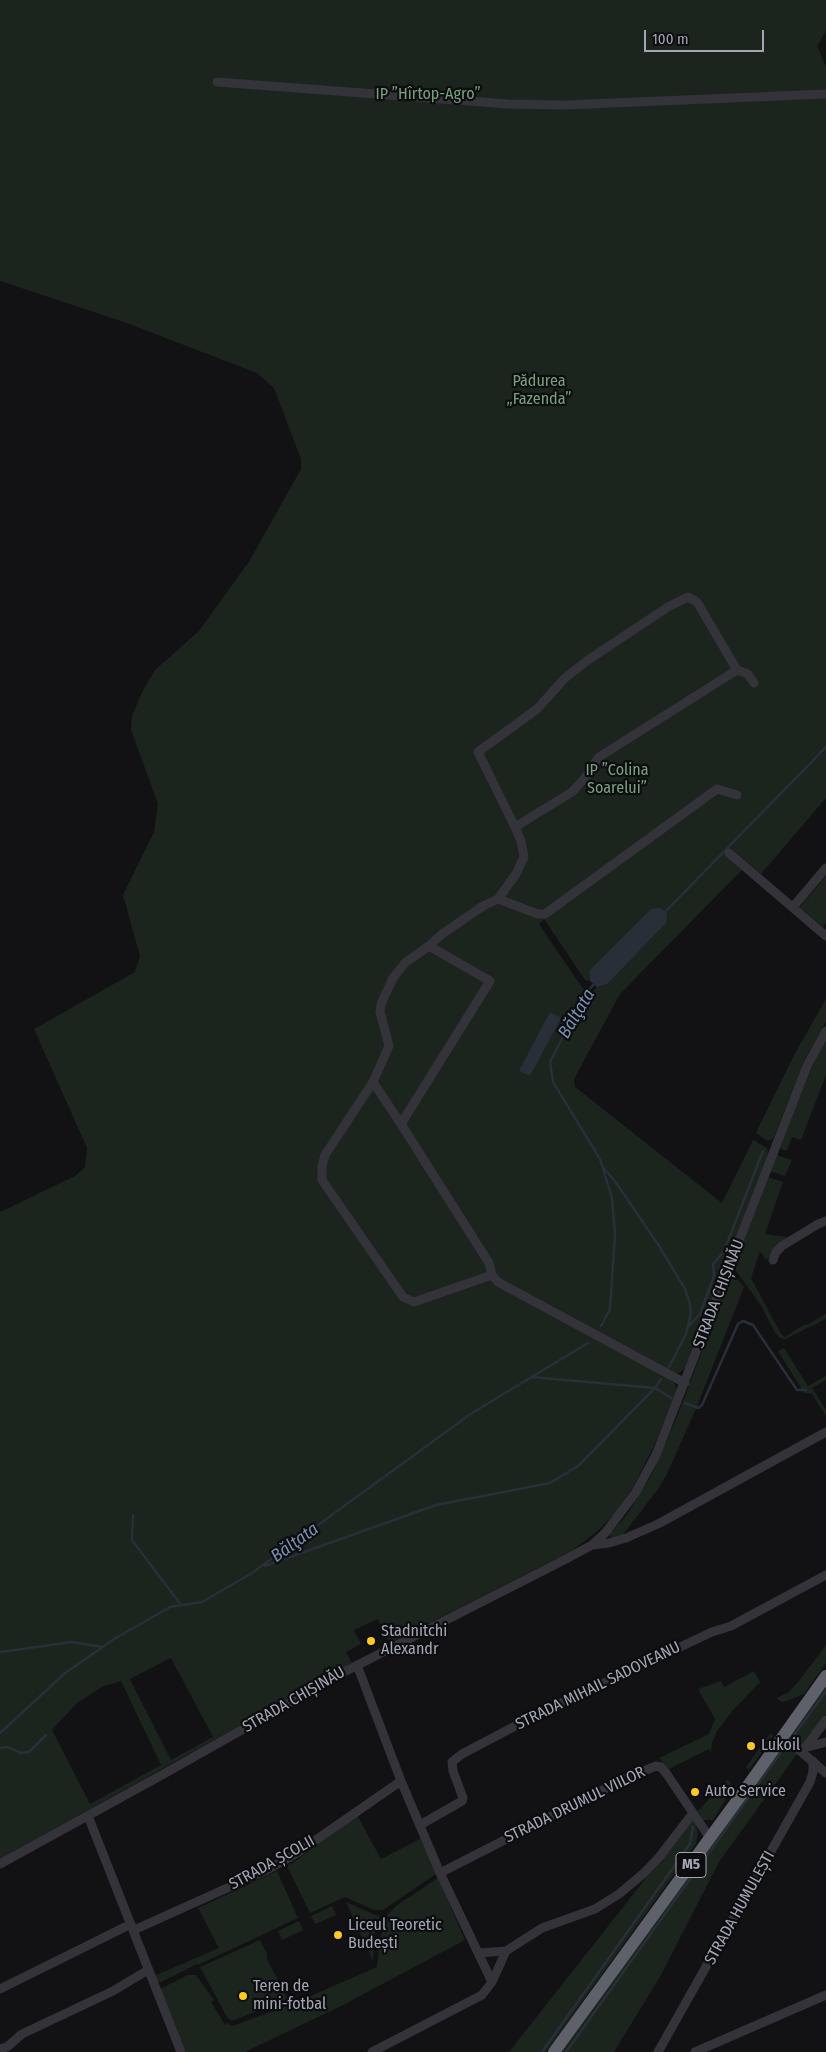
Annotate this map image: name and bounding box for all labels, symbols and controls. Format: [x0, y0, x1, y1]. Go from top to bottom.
scale bar [646, 20, 766, 52]
text: 100 m [652, 30, 689, 48]
park label: IP ”Hîrtop-Agro” [375, 85, 481, 105]
park label: Pădurea „Fazenda” [506, 372, 572, 410]
park label: IP ”Colina Soarelui” [585, 761, 649, 799]
water label: Bălţata [554, 985, 600, 1043]
street label: STRADA CHIȘINĂU [689, 1237, 749, 1351]
water label: Bălţata [267, 1518, 323, 1568]
place label: Stadnitchi Alexandr [381, 1622, 447, 1660]
marker: Stadnitchi Alexandr [365, 1635, 377, 1647]
street label: STRADA MIHAIL SADOVEANU [513, 1638, 683, 1734]
street label: STRADA CHIȘINĂU [239, 1663, 349, 1737]
place label: Lukoil [761, 1736, 800, 1756]
marker: Lukoil [745, 1740, 757, 1752]
street label: STRADA DRUMUL VIILOR [502, 1763, 648, 1847]
place label: Auto Service [705, 1782, 786, 1802]
marker: Auto Service [689, 1786, 701, 1798]
street label: STRADA ȘCOLII [226, 1832, 318, 1894]
street label: STRADA HUMULEȘTI [701, 1848, 779, 1968]
road number: M5 [676, 1852, 706, 1878]
place label: Liceul Teoretic Budești [348, 1916, 442, 1954]
marker: Liceul Teoretic Budești [332, 1929, 344, 1941]
place label: Teren de mini-fotbal [253, 1977, 326, 2015]
marker: Teren de mini-fotbal [237, 1990, 249, 2002]

